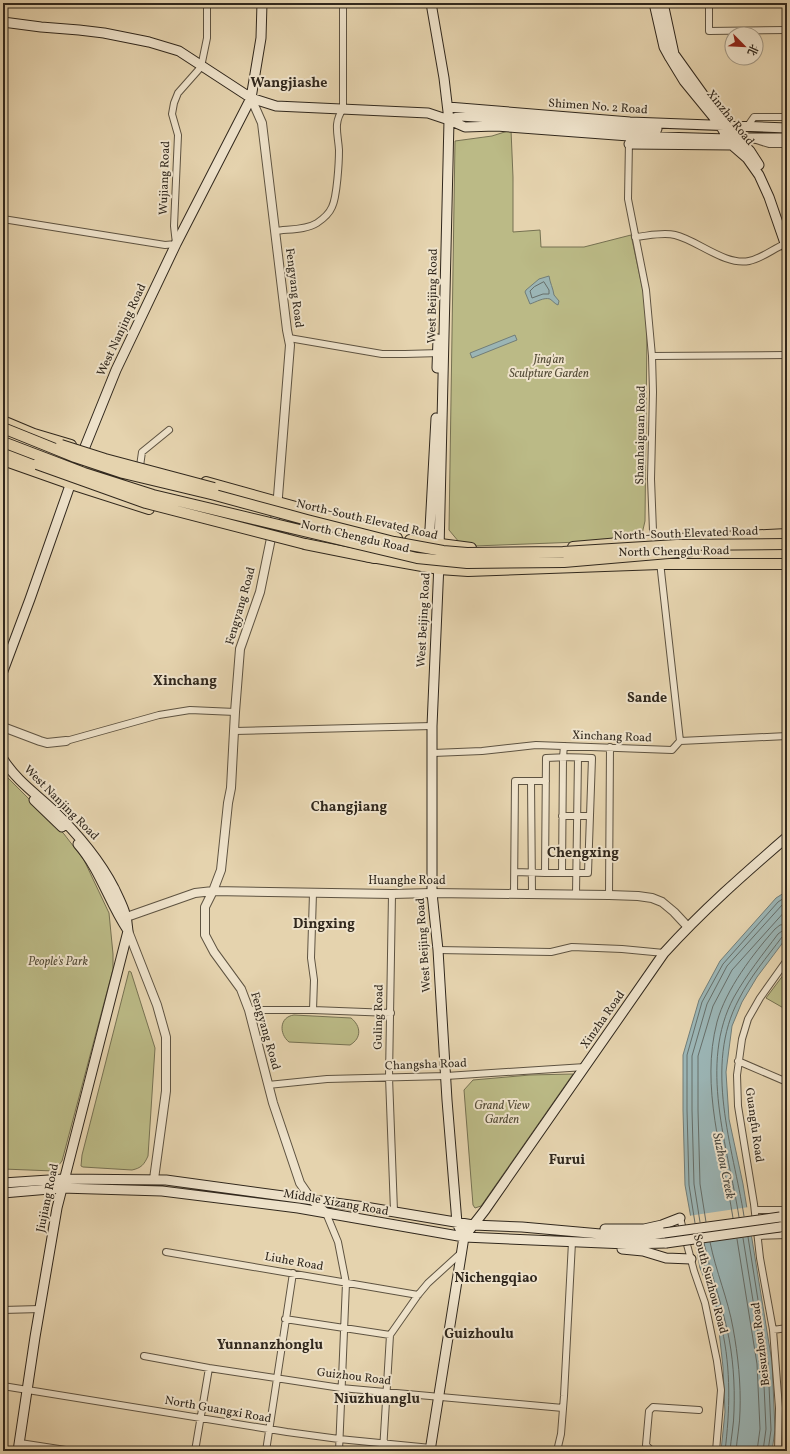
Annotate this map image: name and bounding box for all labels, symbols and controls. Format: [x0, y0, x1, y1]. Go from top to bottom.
north arrow [724, 26, 764, 66]
text: 北 [743, 41, 761, 58]
district label: Wangjiashe [251, 74, 327, 93]
street label: Xinzha Road [703, 87, 758, 149]
street label: Shimen No. 2 Road [548, 96, 648, 118]
street label: Wujiang Road [156, 140, 174, 215]
street label: Fengyang Road [281, 247, 307, 329]
street label: West Beijing Road [424, 248, 442, 344]
street label: West Nanjing Road [94, 281, 151, 379]
park label: Jing'an Sculpture Garden [509, 352, 589, 382]
street label: Shanhaiguan Road [632, 385, 650, 485]
street label: North-South Elevated Road [295, 496, 440, 544]
street label: North Chengdu Road [299, 517, 411, 557]
street label: North-South Elevated Road [613, 523, 759, 545]
street label: North Chengdu Road [618, 543, 730, 561]
street label: Fengyang Road [222, 565, 260, 647]
street label: West Beijing Road [414, 572, 434, 668]
district label: Xinchang [153, 672, 217, 691]
district label: Sande [627, 689, 667, 708]
street label: Xinchang Road [572, 728, 652, 746]
street label: West Nanjing Road [20, 762, 102, 844]
district label: Changjiang [311, 798, 388, 817]
district label: Chengxing [547, 844, 619, 863]
street label: Huanghe Road [368, 873, 446, 889]
street label: West Beijing Road [413, 897, 435, 993]
district label: Dingxing [293, 915, 355, 934]
park label: People's Park [28, 954, 89, 970]
street label: Guling Road [370, 984, 388, 1050]
street label: Xinzha Road [577, 988, 629, 1052]
street label: Fengyang Road [246, 990, 284, 1072]
street label: Changsha Road [385, 1056, 467, 1074]
street label: Guangfu Road [741, 1087, 767, 1164]
park label: Grand View Garden [474, 1098, 530, 1128]
water label: Suzhou Creek [707, 1131, 739, 1201]
district label: Furui [549, 1151, 585, 1170]
street label: Jiujiang Road [33, 1162, 63, 1234]
street label: Middle Xizang Road [282, 1186, 390, 1220]
street label: South Suzhou Road [689, 1232, 731, 1336]
street label: Liuhe Road [263, 1249, 325, 1275]
district label: Nichengqiao [454, 1269, 538, 1288]
street label: Beisuzhou Road [748, 1301, 774, 1387]
district label: Guizhoulu [444, 1325, 514, 1344]
district label: Yunnanzhonglu [217, 1336, 324, 1355]
street label: Guizhou Road [316, 1364, 392, 1390]
district label: Niuzhuanglu [334, 1390, 421, 1409]
street label: North Guangxi Road [163, 1393, 273, 1427]

